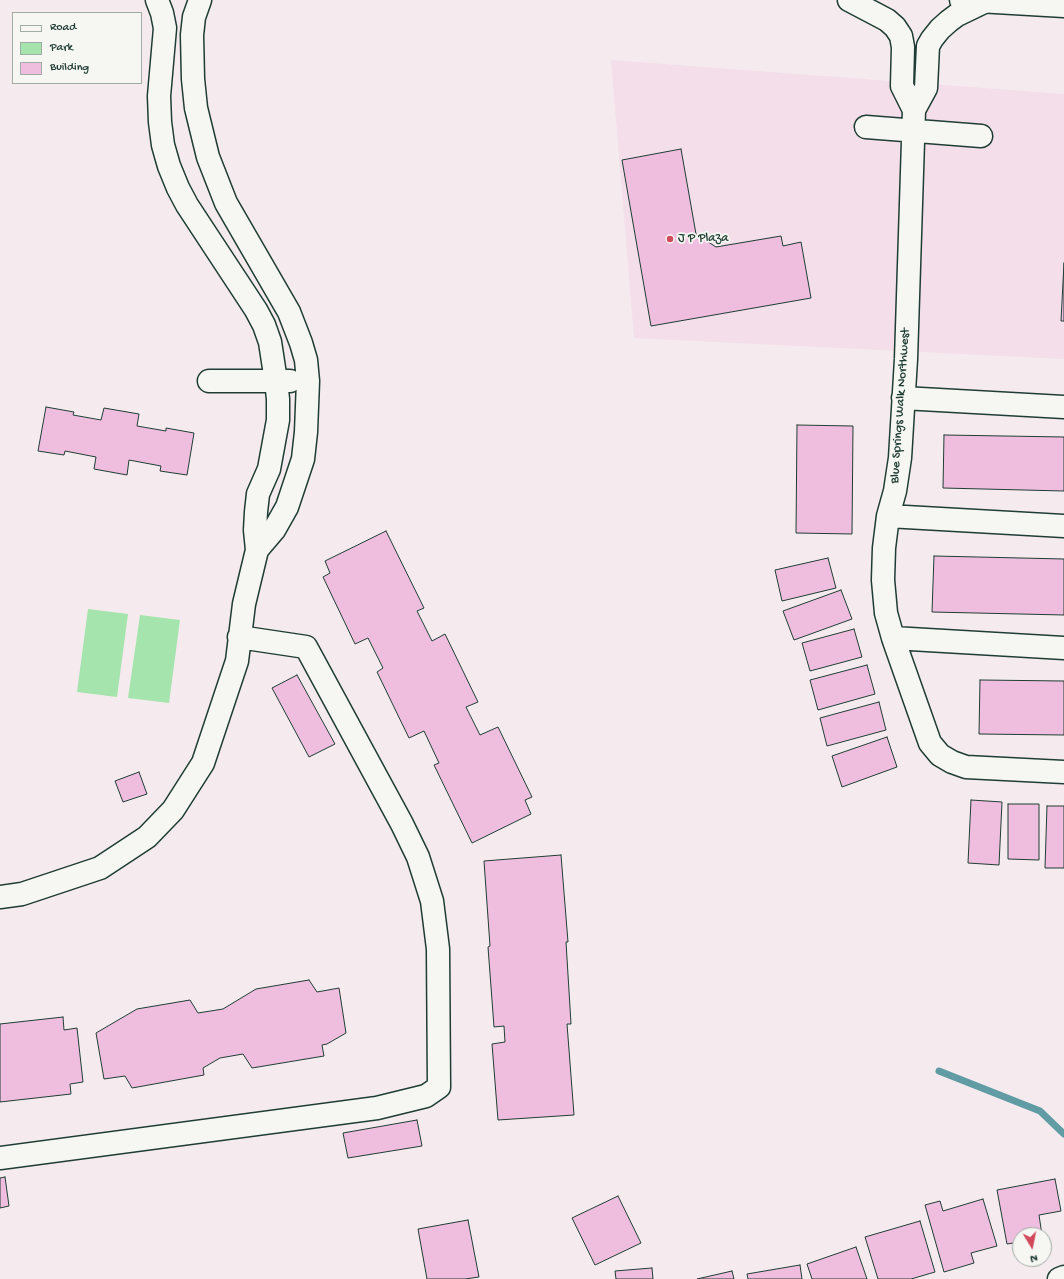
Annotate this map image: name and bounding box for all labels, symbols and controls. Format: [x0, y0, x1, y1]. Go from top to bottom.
legend [12, 12, 142, 84]
text: Road [50, 21, 76, 35]
text: Park [50, 41, 73, 55]
text: Building [50, 61, 89, 75]
place label: J P Plaza [678, 231, 728, 247]
marker: J P Plaza [665, 234, 675, 244]
street label: Blue Springs Walk Northwest [888, 328, 914, 484]
north arrow [1012, 1227, 1052, 1267]
text: N [1029, 1251, 1038, 1264]

